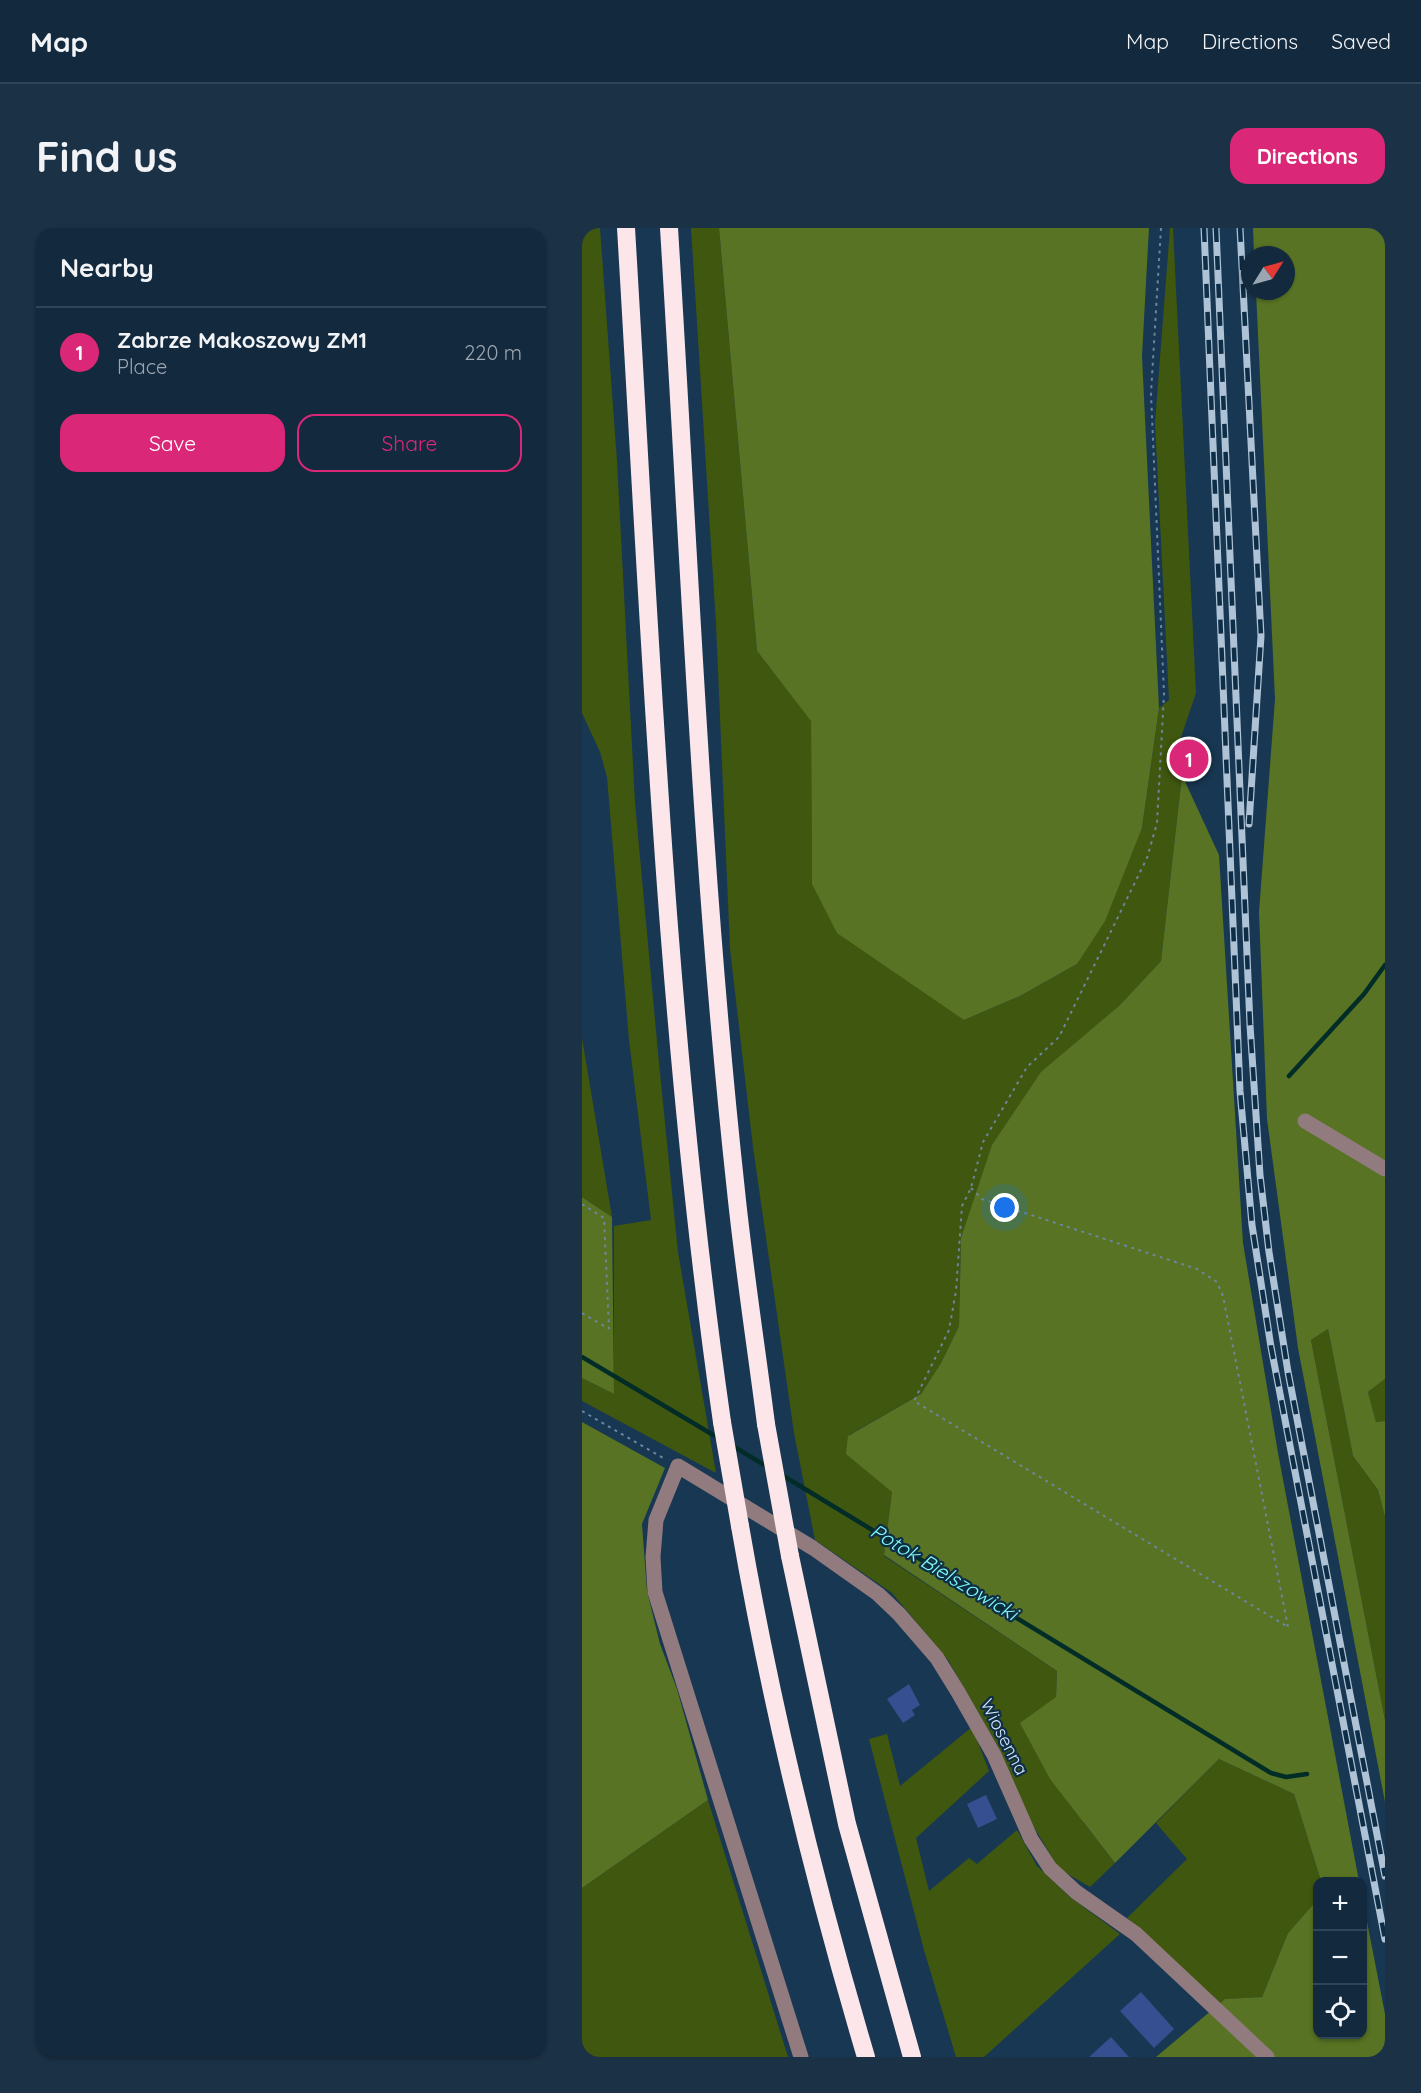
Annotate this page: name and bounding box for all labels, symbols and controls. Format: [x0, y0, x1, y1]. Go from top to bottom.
text: Map [30, 24, 88, 59]
text: Map [1126, 28, 1169, 54]
text: Directions [1202, 28, 1298, 54]
text: Saved [1331, 28, 1391, 54]
button: Directions [1230, 128, 1385, 184]
text: Find us [36, 130, 178, 183]
north arrow [1241, 246, 1295, 300]
text: Nearby [60, 251, 154, 284]
text: Zabrze Makoszowy ZM1 [117, 326, 367, 354]
text: 1 [76, 340, 83, 365]
text: 220 m [464, 340, 522, 365]
text: Place [117, 354, 167, 379]
button: Save [60, 414, 285, 472]
button: Share [297, 414, 522, 472]
pin: 1 [1170, 736, 1208, 782]
your location [990, 1193, 1019, 1222]
water label: Potok Bielszowicki [866, 1518, 1025, 1627]
street label: Wiosenna [975, 1695, 1033, 1779]
map controls [1313, 1877, 1367, 2039]
button: + [1313, 1877, 1367, 1931]
button: − [1313, 1931, 1367, 1985]
button: locate [1313, 1985, 1367, 2039]

